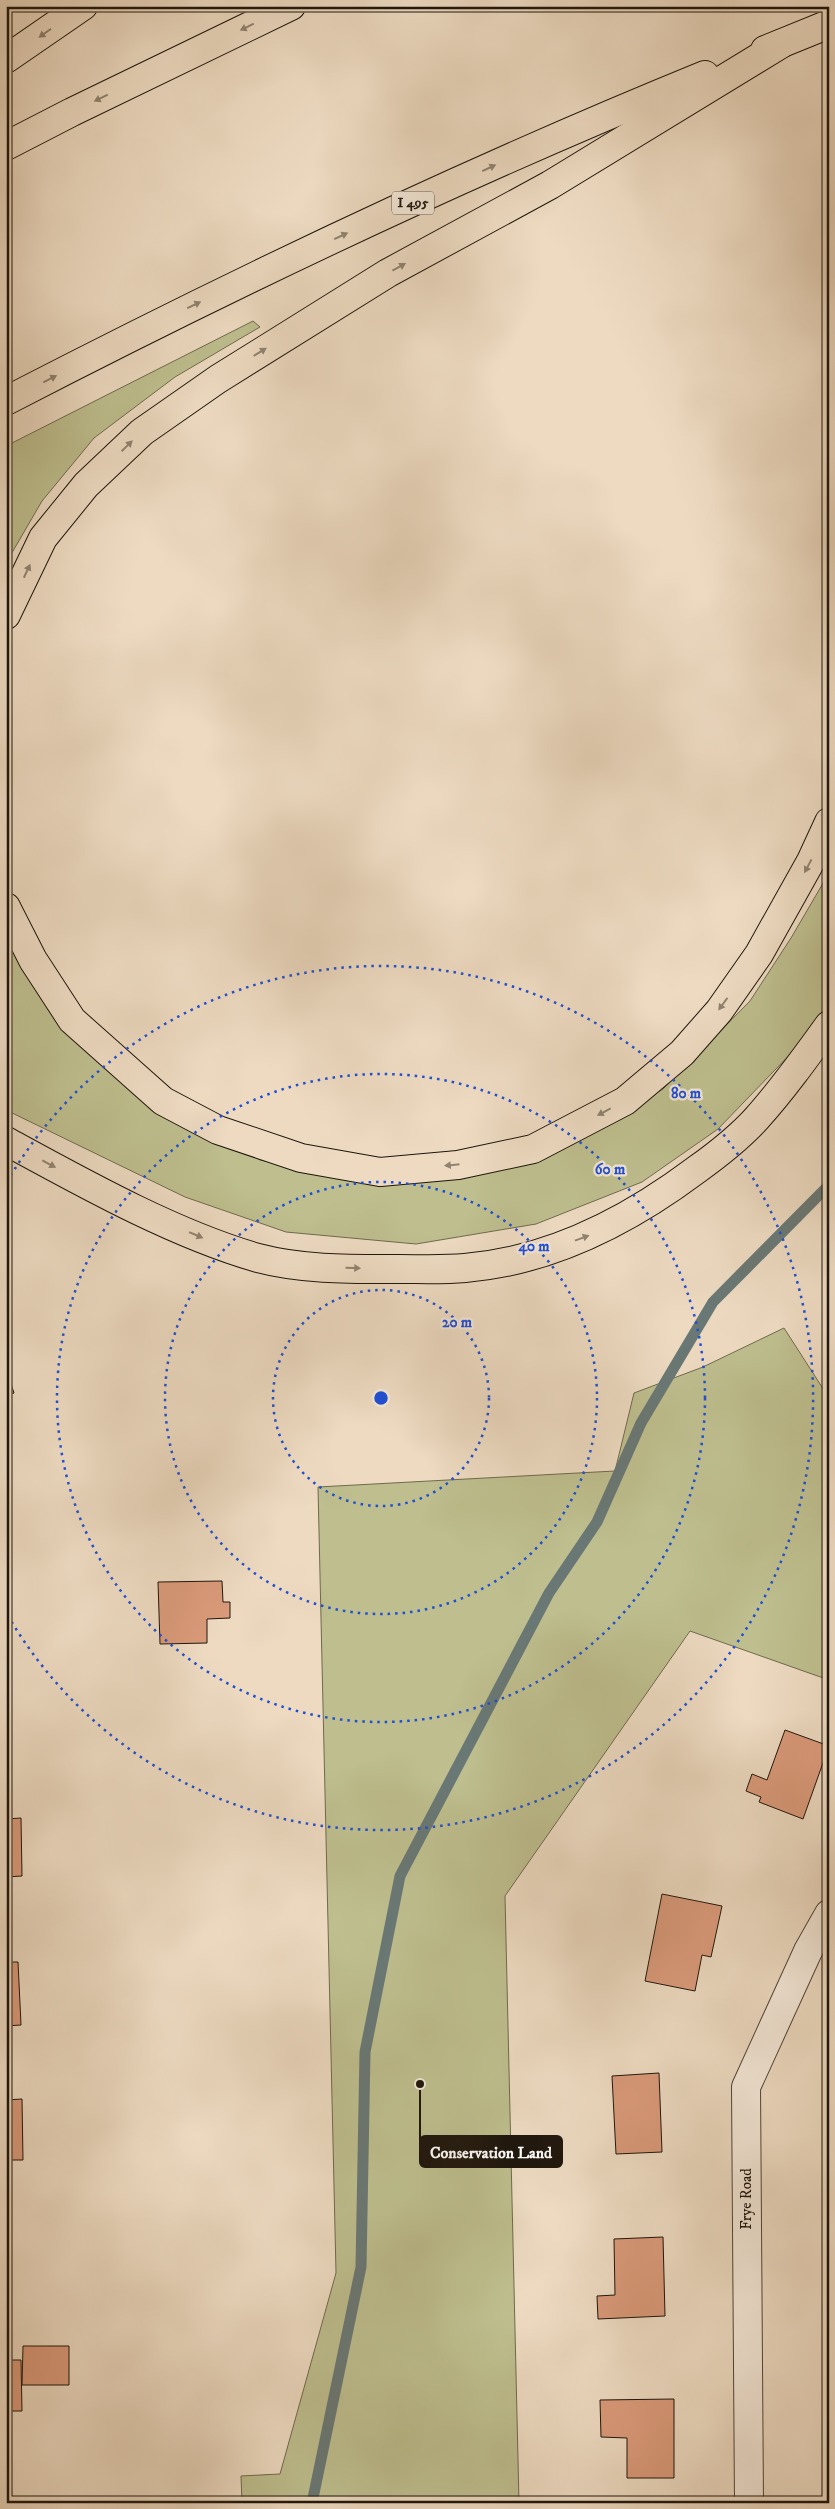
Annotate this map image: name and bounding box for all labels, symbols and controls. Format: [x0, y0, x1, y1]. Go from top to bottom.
one-way arrow [240, 24, 254, 32]
one-way arrow [38, 28, 51, 38]
one-way arrow [93, 94, 108, 102]
one-way arrow [482, 164, 496, 172]
road number: I 495 [392, 192, 434, 214]
one-way arrow [334, 232, 348, 240]
one-way arrow [391, 263, 406, 271]
one-way arrow [187, 301, 202, 310]
one-way arrow [254, 348, 267, 357]
one-way arrow [42, 375, 57, 383]
one-way arrow [121, 440, 133, 452]
one-way arrow [23, 564, 31, 579]
one-way arrow [804, 859, 813, 873]
one-way arrow [718, 997, 728, 1011]
text: 80 m [671, 1084, 702, 1103]
one-way arrow [596, 1108, 611, 1116]
one-way arrow [42, 1160, 56, 1168]
text: 60 m [595, 1160, 626, 1179]
one-way arrow [444, 1161, 460, 1169]
one-way arrow [189, 1231, 203, 1239]
one-way arrow [574, 1234, 589, 1241]
text: 40 m [517, 1237, 550, 1256]
one-way arrow [345, 1264, 361, 1272]
text: 20 m [442, 1313, 473, 1332]
centre of rings [372, 1389, 390, 1407]
callout: Conservation Land [420, 2136, 562, 2167]
text: Conservation Land [430, 2143, 553, 2163]
street label: Frye Road [737, 2168, 756, 2230]

